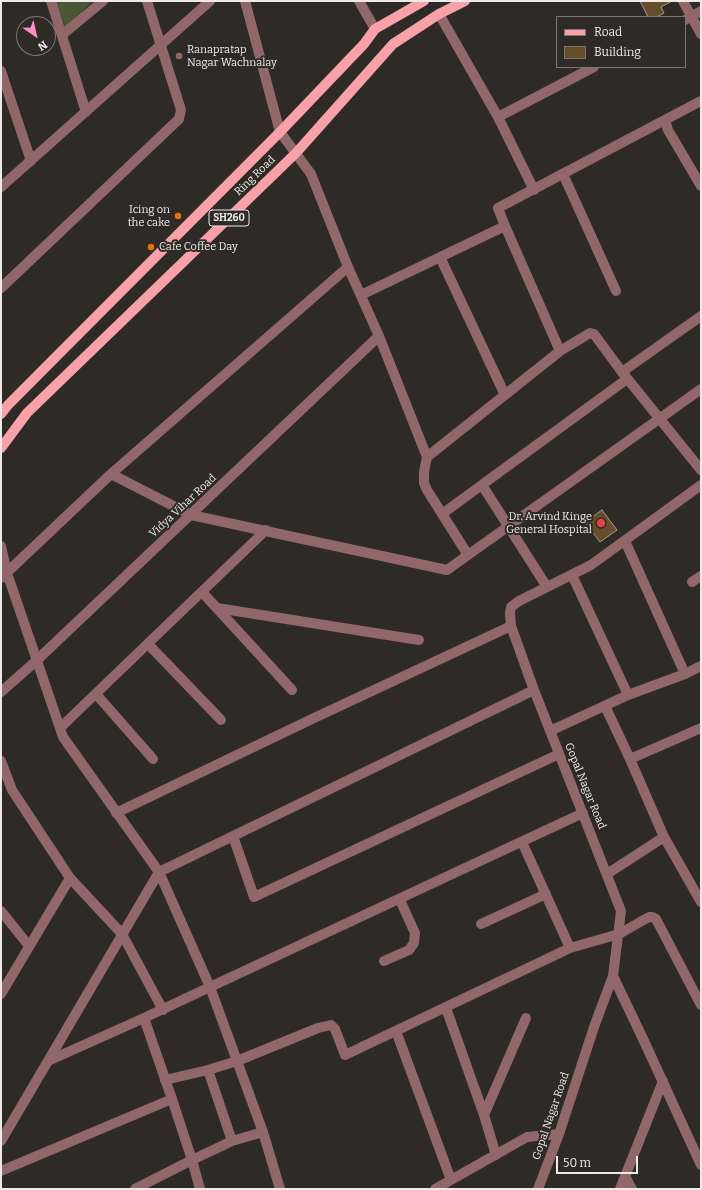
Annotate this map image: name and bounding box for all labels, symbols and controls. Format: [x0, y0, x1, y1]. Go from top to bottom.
north arrow [16, 16, 56, 56]
legend [556, 16, 686, 68]
text: Road [594, 25, 622, 39]
text: N [35, 38, 50, 53]
place label: Ranapratap Nagar Wachnalay [187, 43, 277, 69]
text: Building [594, 45, 641, 59]
marker: Ranapratap Nagar Wachnalay [174, 51, 184, 61]
street label: Ring Road [232, 153, 278, 199]
place label: Icing on the cake [128, 203, 170, 229]
road number: SH260 [209, 210, 249, 226]
marker: Icing on the cake [173, 211, 183, 221]
place label: Cafe Coffee Day [159, 240, 238, 254]
marker: Cafe Coffee Day [146, 242, 156, 252]
street label: Vidya Vihar Road [147, 472, 219, 540]
place label: Dr. Arvind Kinge General Hospital [506, 510, 592, 536]
marker: Dr. Arvind Kinge General Hospital [595, 517, 607, 529]
street label: Gopal Nagar Road [562, 741, 608, 831]
street label: Gopal Nagar Road [530, 1070, 572, 1162]
scale bar [558, 1148, 640, 1174]
text: 50 m [563, 1156, 591, 1170]

